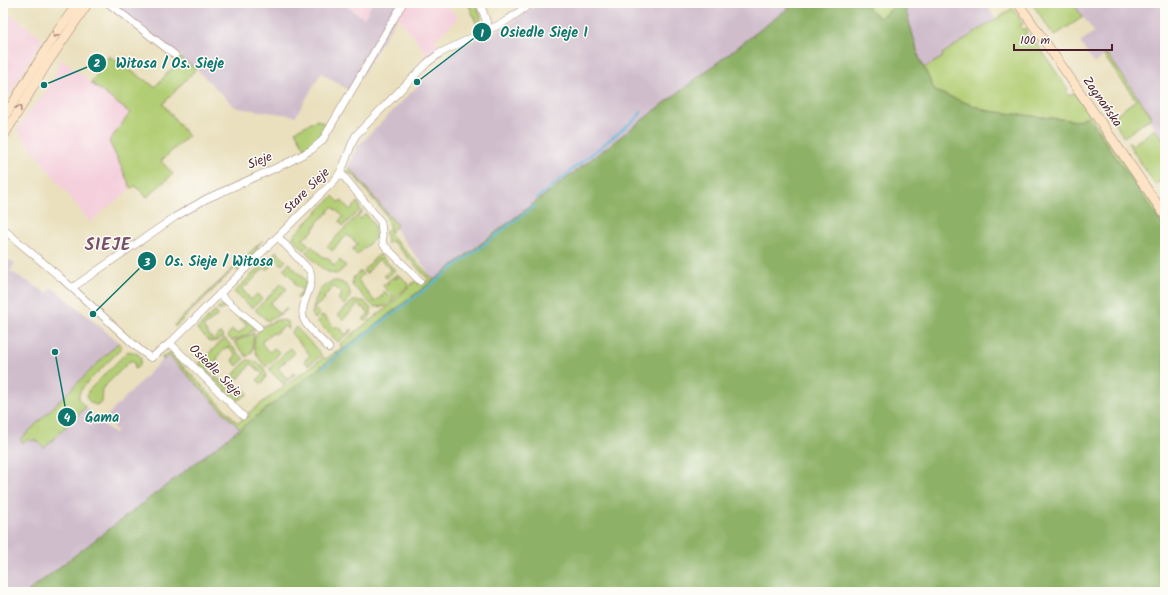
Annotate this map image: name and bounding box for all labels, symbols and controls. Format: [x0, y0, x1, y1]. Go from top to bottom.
callout: Osiedle Sieje I [472, 19, 596, 45]
text: Osiedle Sieje I [500, 22, 588, 44]
text: 1 [480, 24, 484, 43]
scale bar [1014, 26, 1112, 52]
one-way arrow [53, 30, 60, 37]
text: 100 m [1020, 31, 1051, 50]
callout: Witosa / Os. Sieje [87, 50, 232, 76]
text: Witosa / Os. Sieje [116, 53, 224, 75]
text: 2 [94, 54, 101, 73]
street label: Zagnańska [1077, 72, 1127, 132]
one-way arrow [15, 105, 22, 112]
street label: Sieje [244, 147, 276, 175]
street label: Stare Sieje [279, 163, 335, 219]
district label: SIEJE [85, 232, 132, 259]
callout: Os. Sieje / Witosa [137, 248, 281, 274]
text: Os. Sieje / Witosa [165, 251, 273, 273]
text: 3 [143, 253, 151, 272]
street label: Osiedle Sieje [183, 339, 247, 403]
callout: Gama [57, 404, 127, 430]
text: Gama [85, 407, 119, 429]
text: 4 [64, 408, 71, 427]

